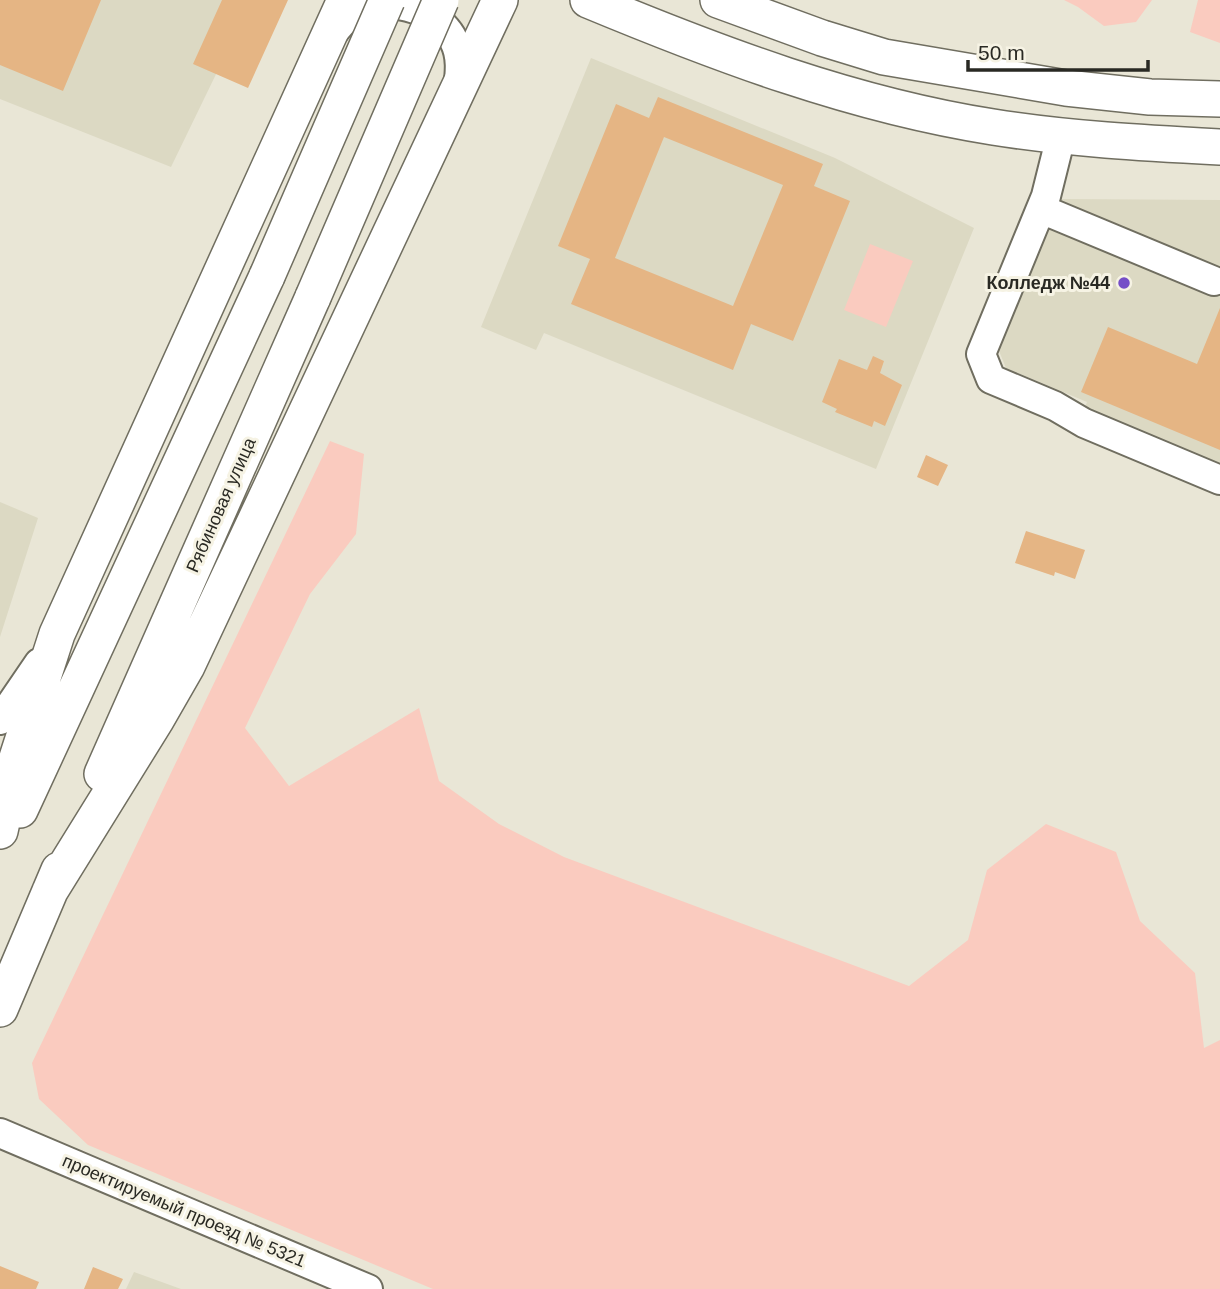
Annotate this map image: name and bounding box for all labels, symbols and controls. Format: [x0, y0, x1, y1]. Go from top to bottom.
scale bar [968, 28, 1148, 72]
text: 50 m [978, 41, 1025, 64]
place label: Колледж №44 [987, 273, 1110, 293]
marker: Колледж №44 [1116, 275, 1132, 291]
street label: Рябиновая улица [182, 434, 260, 575]
street label: проектируемый проезд № 5321 [59, 1151, 309, 1271]

